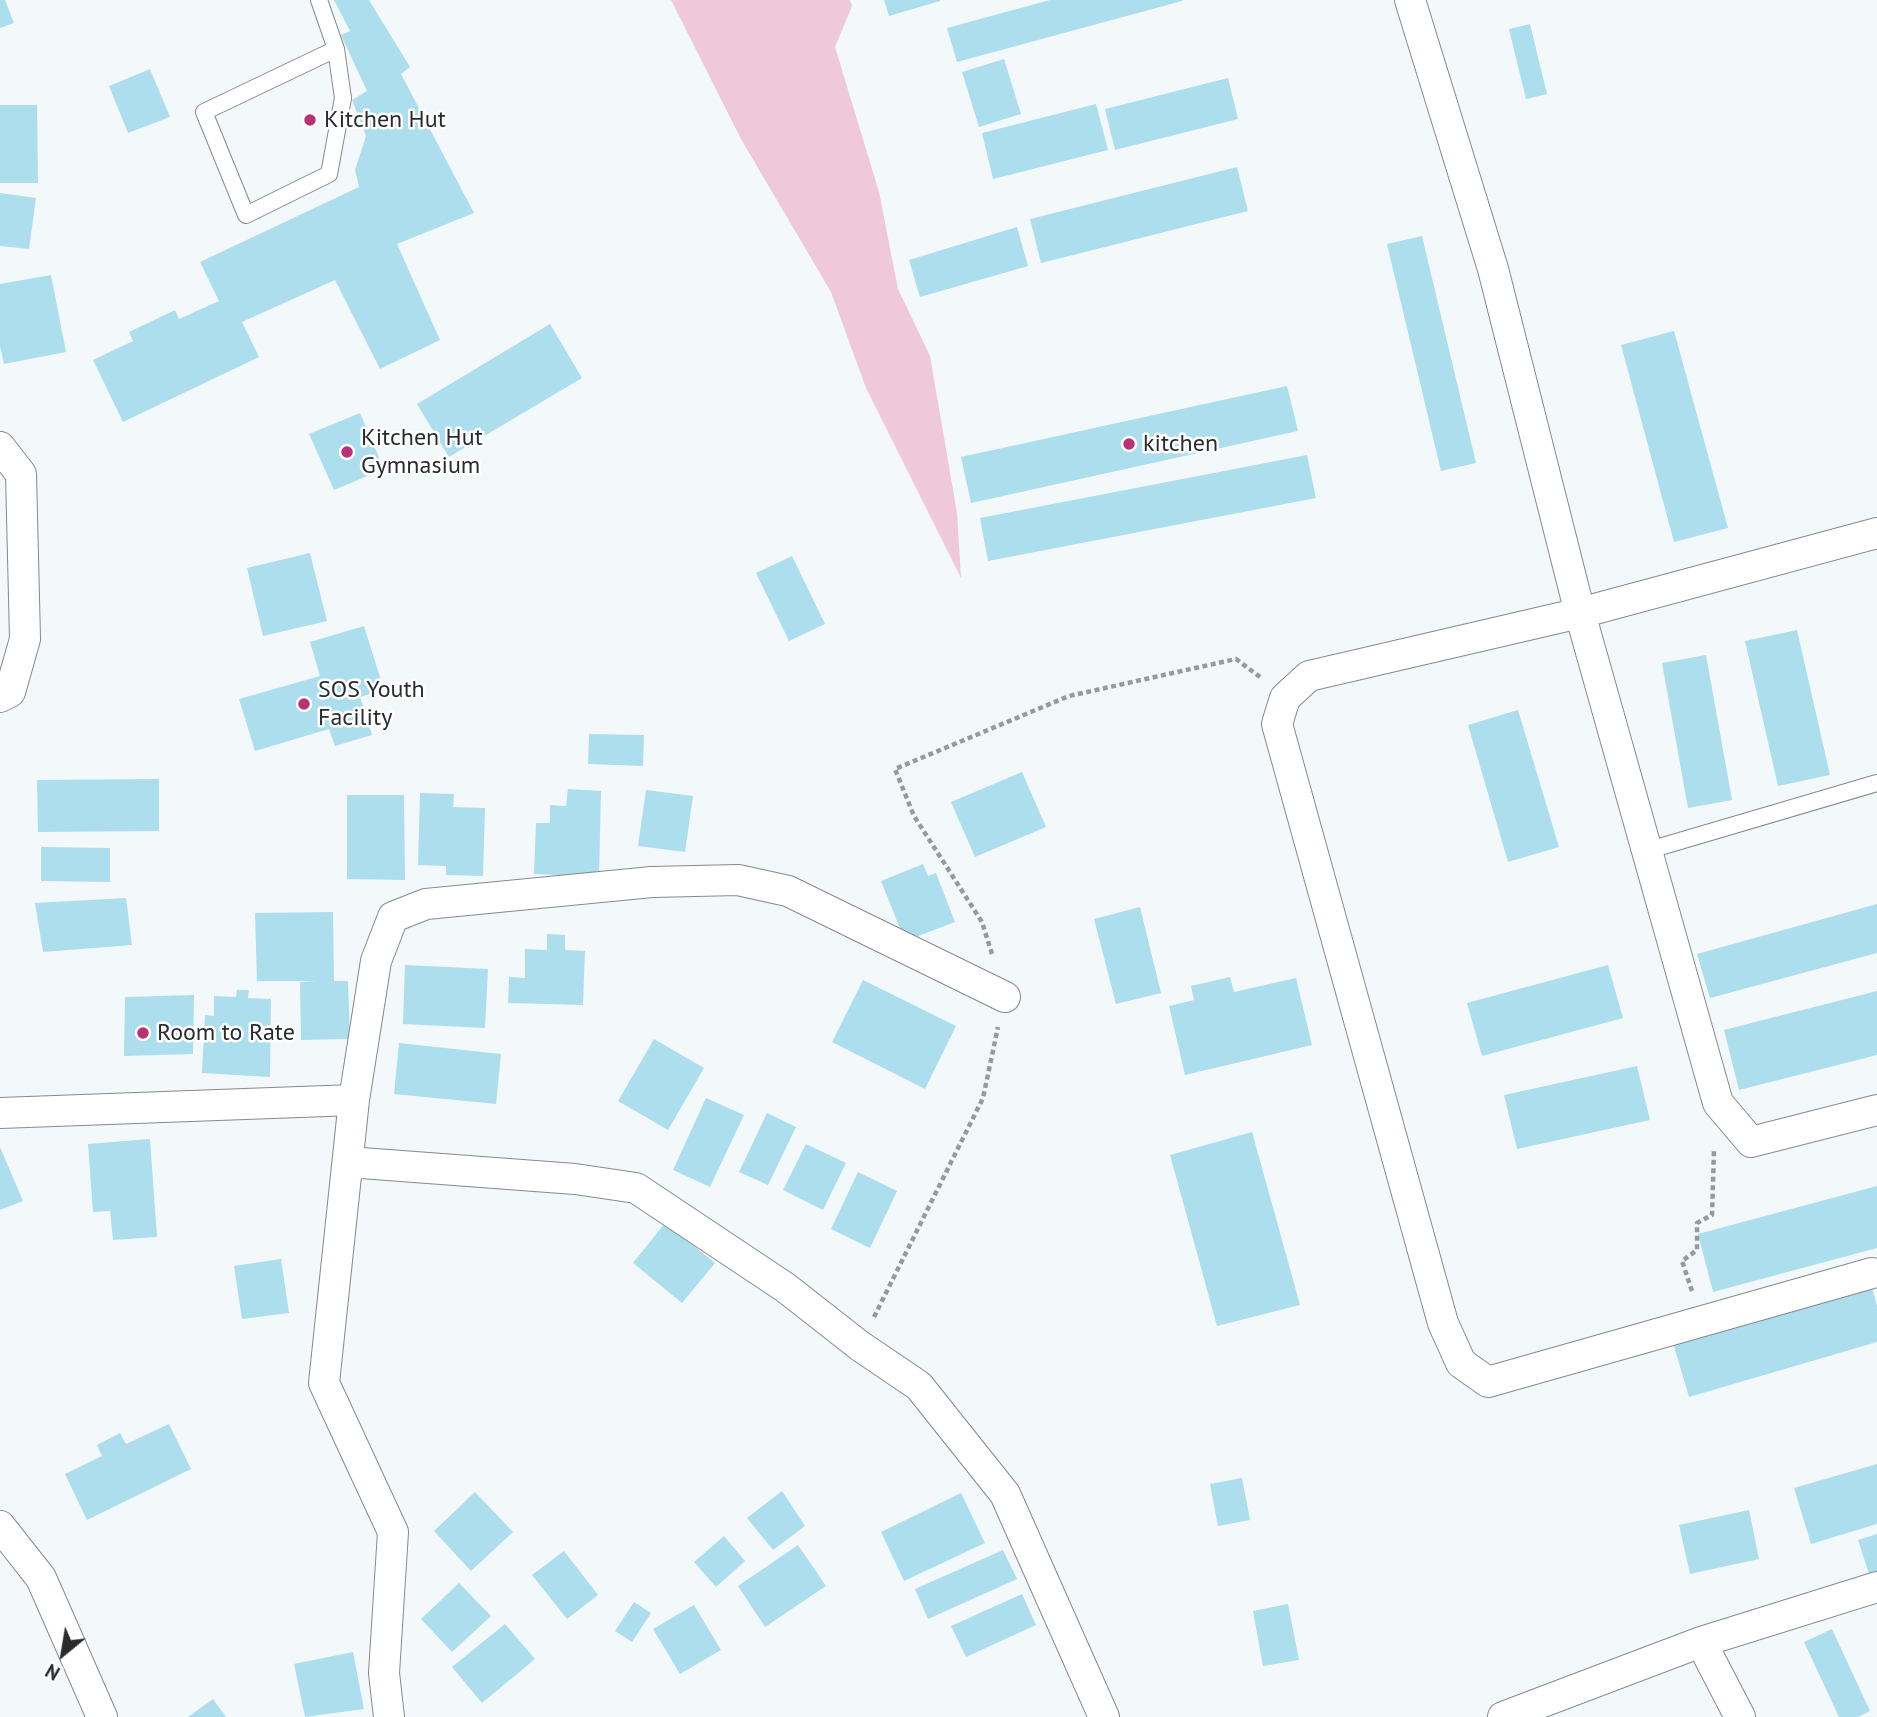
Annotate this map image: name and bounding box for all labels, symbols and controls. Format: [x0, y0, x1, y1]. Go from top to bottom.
place label: Kitchen Hut [324, 106, 446, 134]
marker: Kitchen Hut [302, 112, 318, 128]
place label: Kitchen Hut Gymnasium [361, 424, 483, 480]
place label: kitchen [1143, 430, 1218, 458]
marker: kitchen [1121, 436, 1137, 452]
marker: Kitchen Hut Gymnasium [339, 444, 355, 460]
place label: SOS Youth Facility [318, 676, 425, 732]
marker: SOS Youth Facility [296, 696, 312, 712]
place label: Room to Rate [157, 1019, 295, 1047]
marker: Room to Rate [135, 1025, 151, 1041]
north arrow [28, 1619, 98, 1689]
text: N [41, 1659, 64, 1686]

